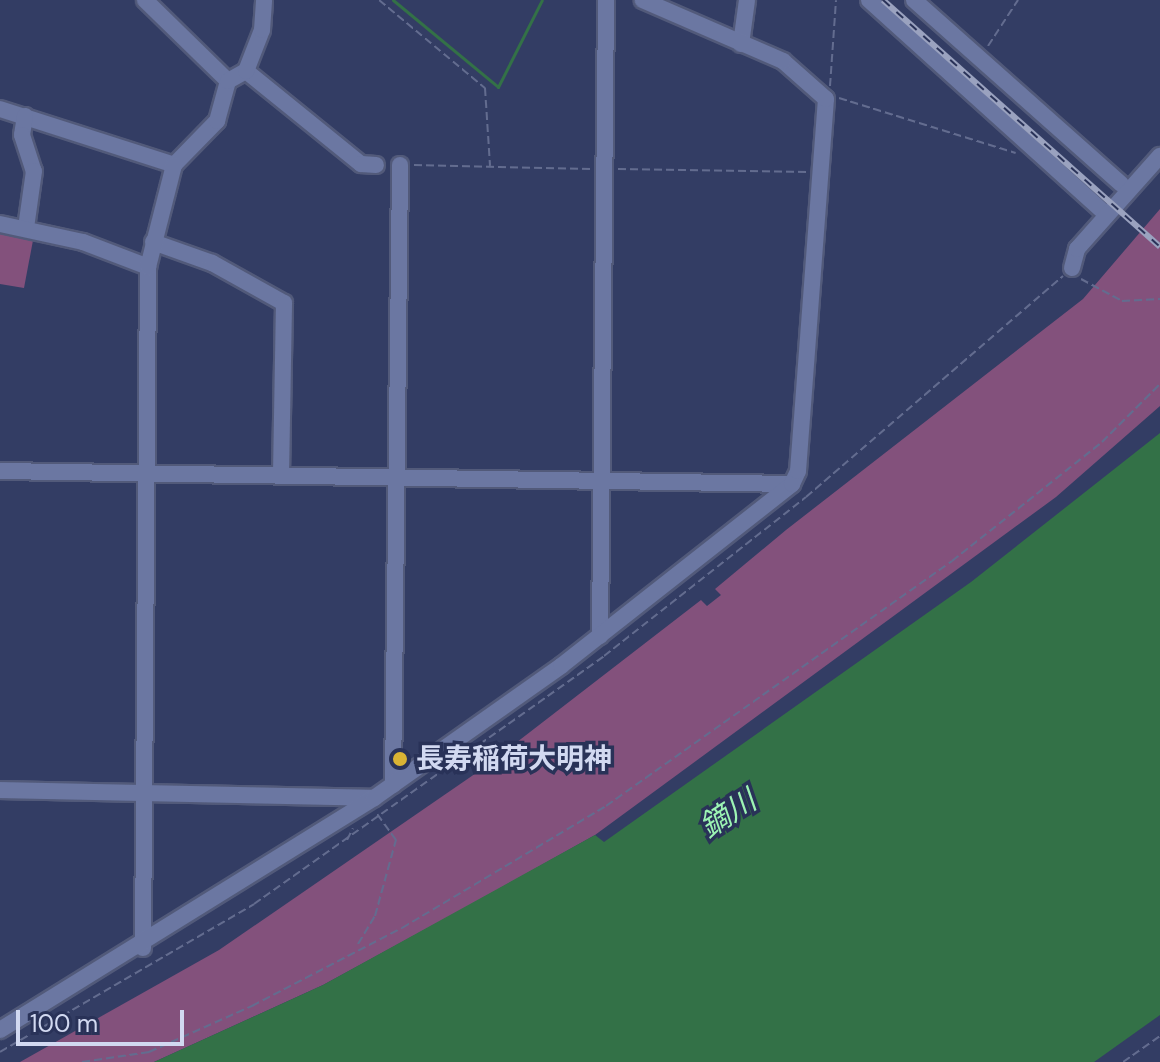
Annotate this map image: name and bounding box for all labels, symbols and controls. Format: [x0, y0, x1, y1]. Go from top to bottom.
place label: 長寿稲荷大明神 [416, 742, 612, 776]
marker: 長寿稲荷大明神 [391, 750, 409, 768]
water label: 鏑川 [693, 783, 763, 845]
scale bar [20, 994, 188, 1044]
text: 100 m [30, 1008, 98, 1039]

